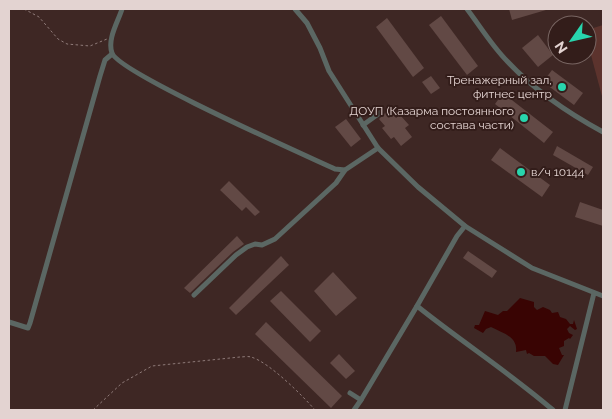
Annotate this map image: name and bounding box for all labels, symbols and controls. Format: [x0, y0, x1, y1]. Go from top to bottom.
north arrow [547, 15, 597, 65]
text: N [552, 38, 571, 56]
place label: Тренажерный зал, фитнес центр [447, 73, 552, 101]
marker: Тренажерный зал, фитнес центр [556, 81, 568, 93]
place label: ДОУП (Казарма постоянного состава части) [349, 104, 514, 132]
marker: ДОУП (Казарма постоянного состава части) [518, 112, 530, 124]
place label: в/ч 10144 [531, 165, 585, 179]
marker: в/ч 10144 [515, 166, 527, 178]

